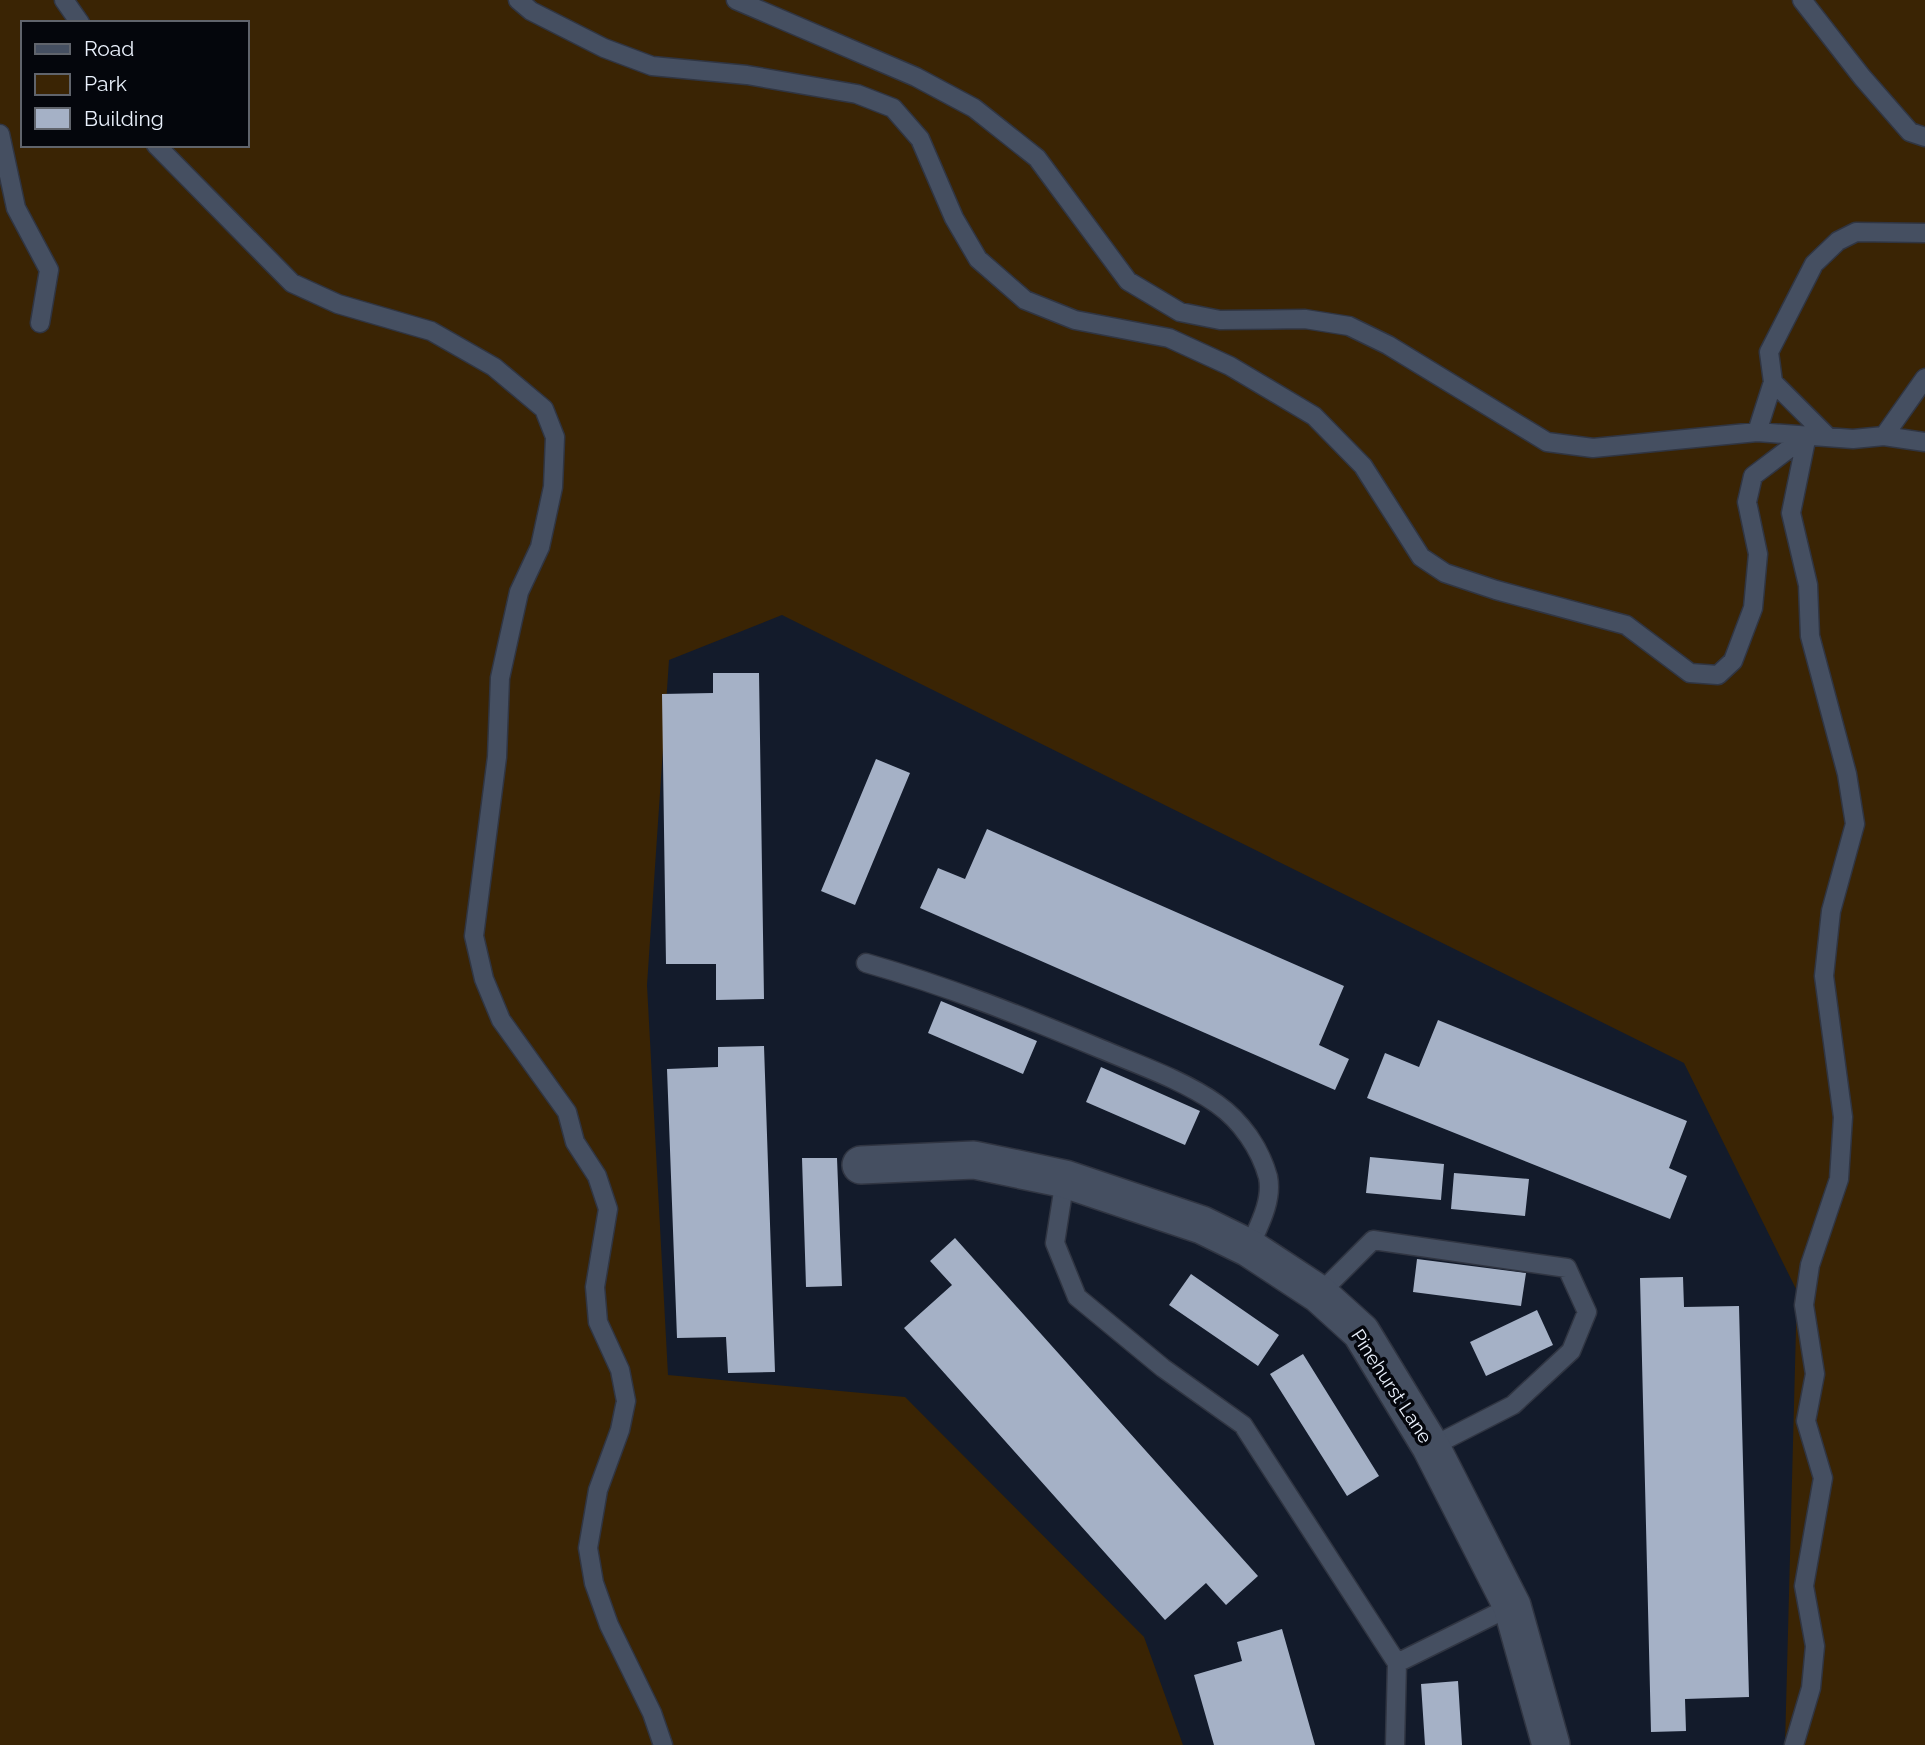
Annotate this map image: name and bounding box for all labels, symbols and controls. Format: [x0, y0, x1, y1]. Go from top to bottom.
legend [21, 21, 248, 147]
text: Road [84, 36, 134, 61]
text: Park [84, 71, 127, 96]
text: Building [84, 106, 164, 131]
street label: Pinehurst Lane [1347, 1325, 1437, 1447]

